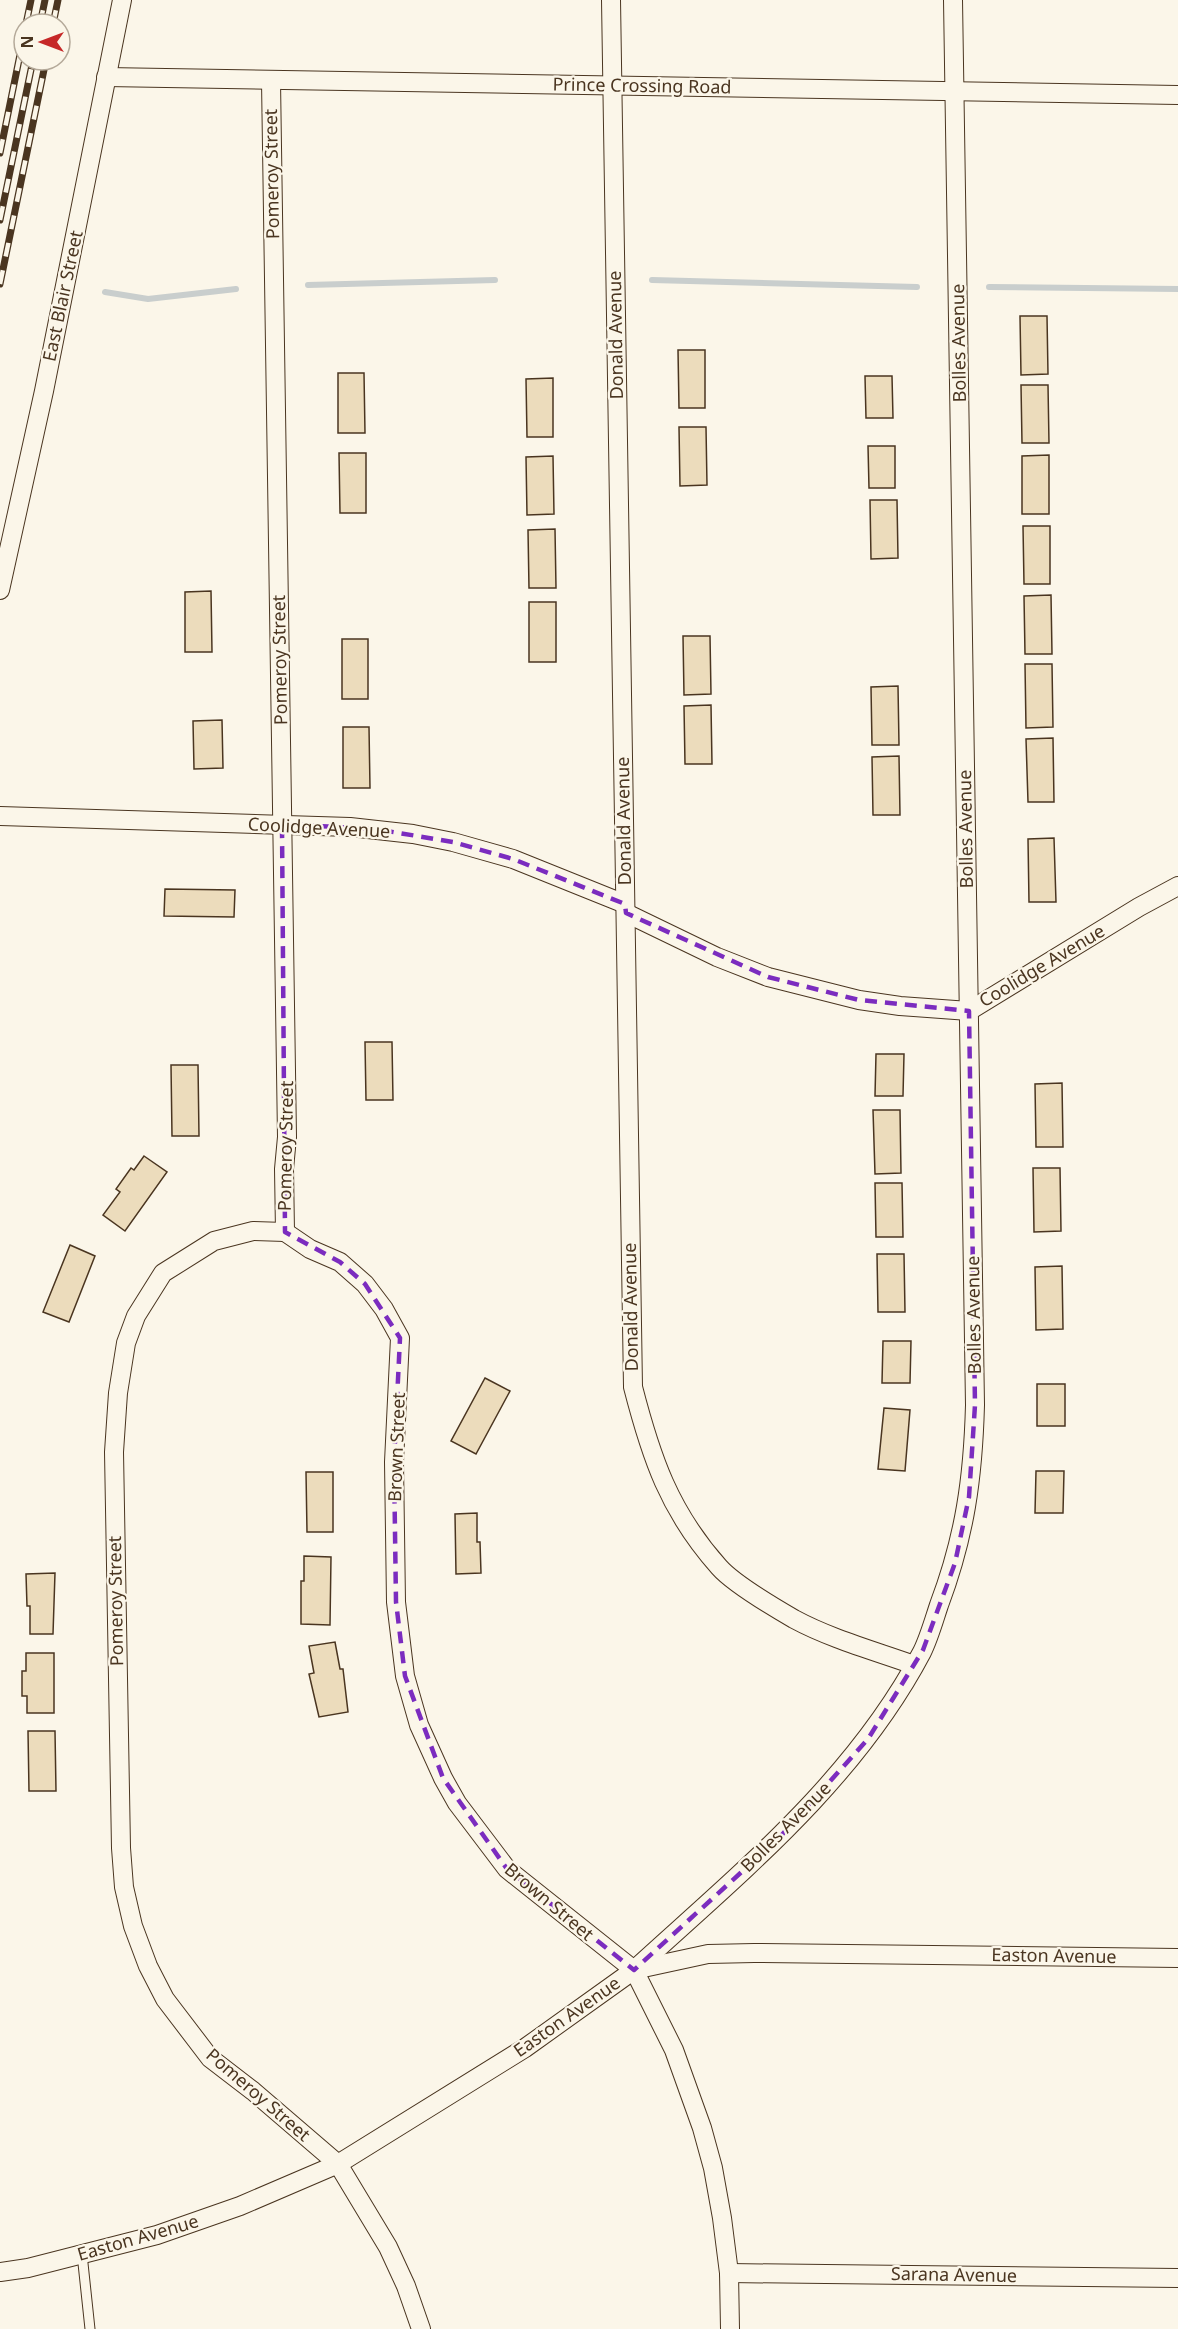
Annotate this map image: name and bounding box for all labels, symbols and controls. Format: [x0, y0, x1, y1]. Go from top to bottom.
north arrow [12, 12, 72, 72]
text: N [16, 35, 38, 49]
street label: Prince Crossing Road [552, 71, 732, 99]
street label: Pomeroy Street [258, 108, 284, 239]
street label: East Blair Street [36, 228, 88, 364]
street label: Donald Avenue [602, 270, 628, 400]
street label: Bolles Avenue [945, 284, 971, 402]
street label: Pomeroy Street [266, 594, 292, 725]
street label: Donald Avenue [610, 756, 636, 886]
street label: Bolles Avenue [952, 770, 978, 888]
street label: Coolidge Avenue [247, 811, 391, 843]
street label: Coolidge Avenue [974, 918, 1109, 1012]
street label: Pomeroy Street [272, 1080, 298, 1211]
street label: Donald Avenue [617, 1242, 643, 1372]
street label: Bolles Avenue [960, 1256, 986, 1374]
street label: Brown Street [382, 1391, 410, 1502]
street label: Pomeroy Street [102, 1535, 128, 1666]
street label: Bolles Avenue [735, 1776, 836, 1877]
street label: Brown Street [500, 1857, 600, 1946]
street label: Easton Avenue [991, 1942, 1117, 1968]
street label: Easton Avenue [508, 1970, 625, 2062]
street label: Pomeroy Street [202, 2042, 316, 2146]
street label: Easton Avenue [74, 2208, 201, 2266]
street label: Sarana Avenue [891, 2261, 1017, 2287]

